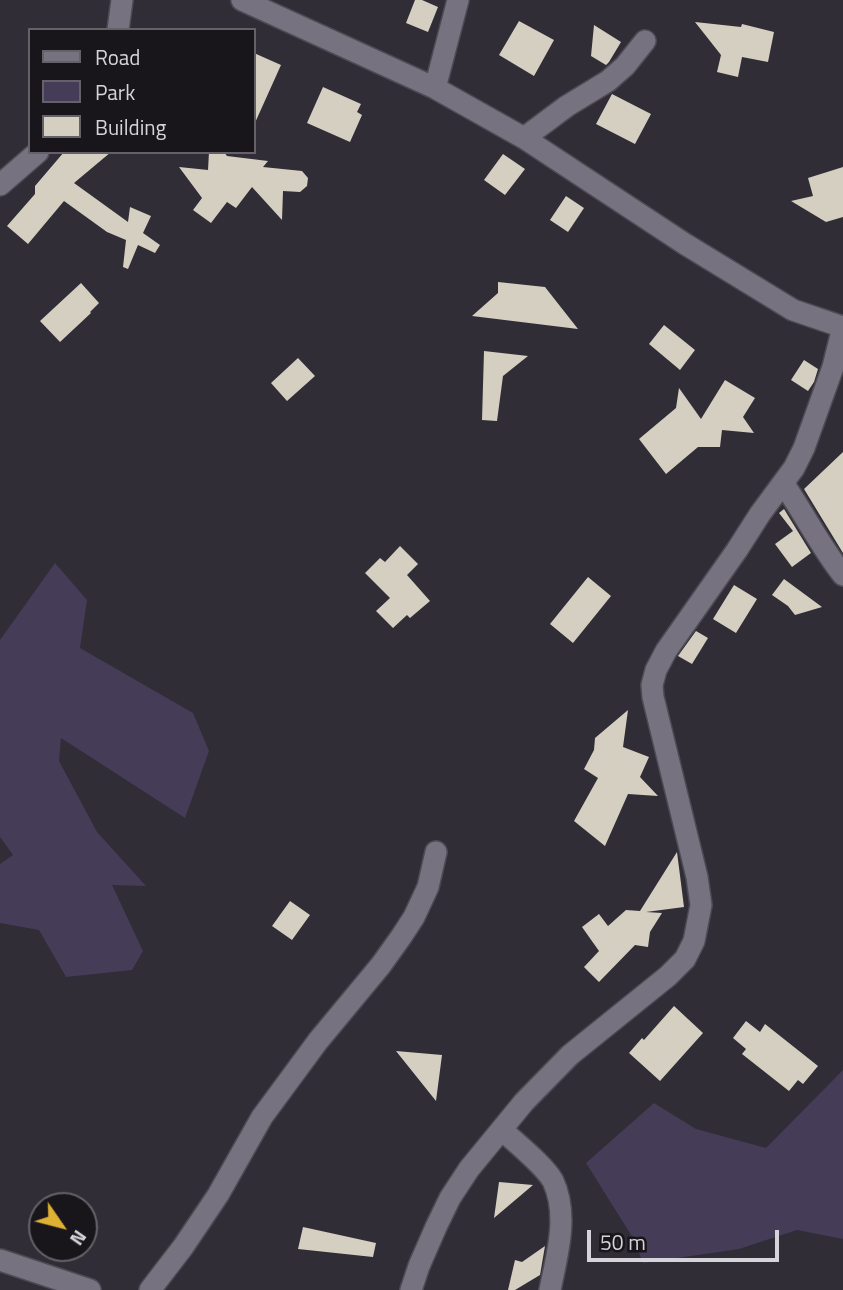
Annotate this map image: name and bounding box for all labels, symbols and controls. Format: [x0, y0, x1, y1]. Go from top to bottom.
legend [28, 28, 256, 154]
text: Road [95, 41, 140, 73]
text: Park [95, 76, 135, 108]
text: Building [95, 111, 166, 143]
north arrow [28, 1192, 98, 1262]
scale bar [591, 1216, 784, 1260]
text: N [63, 1224, 95, 1252]
text: 50 m [600, 1226, 646, 1258]

